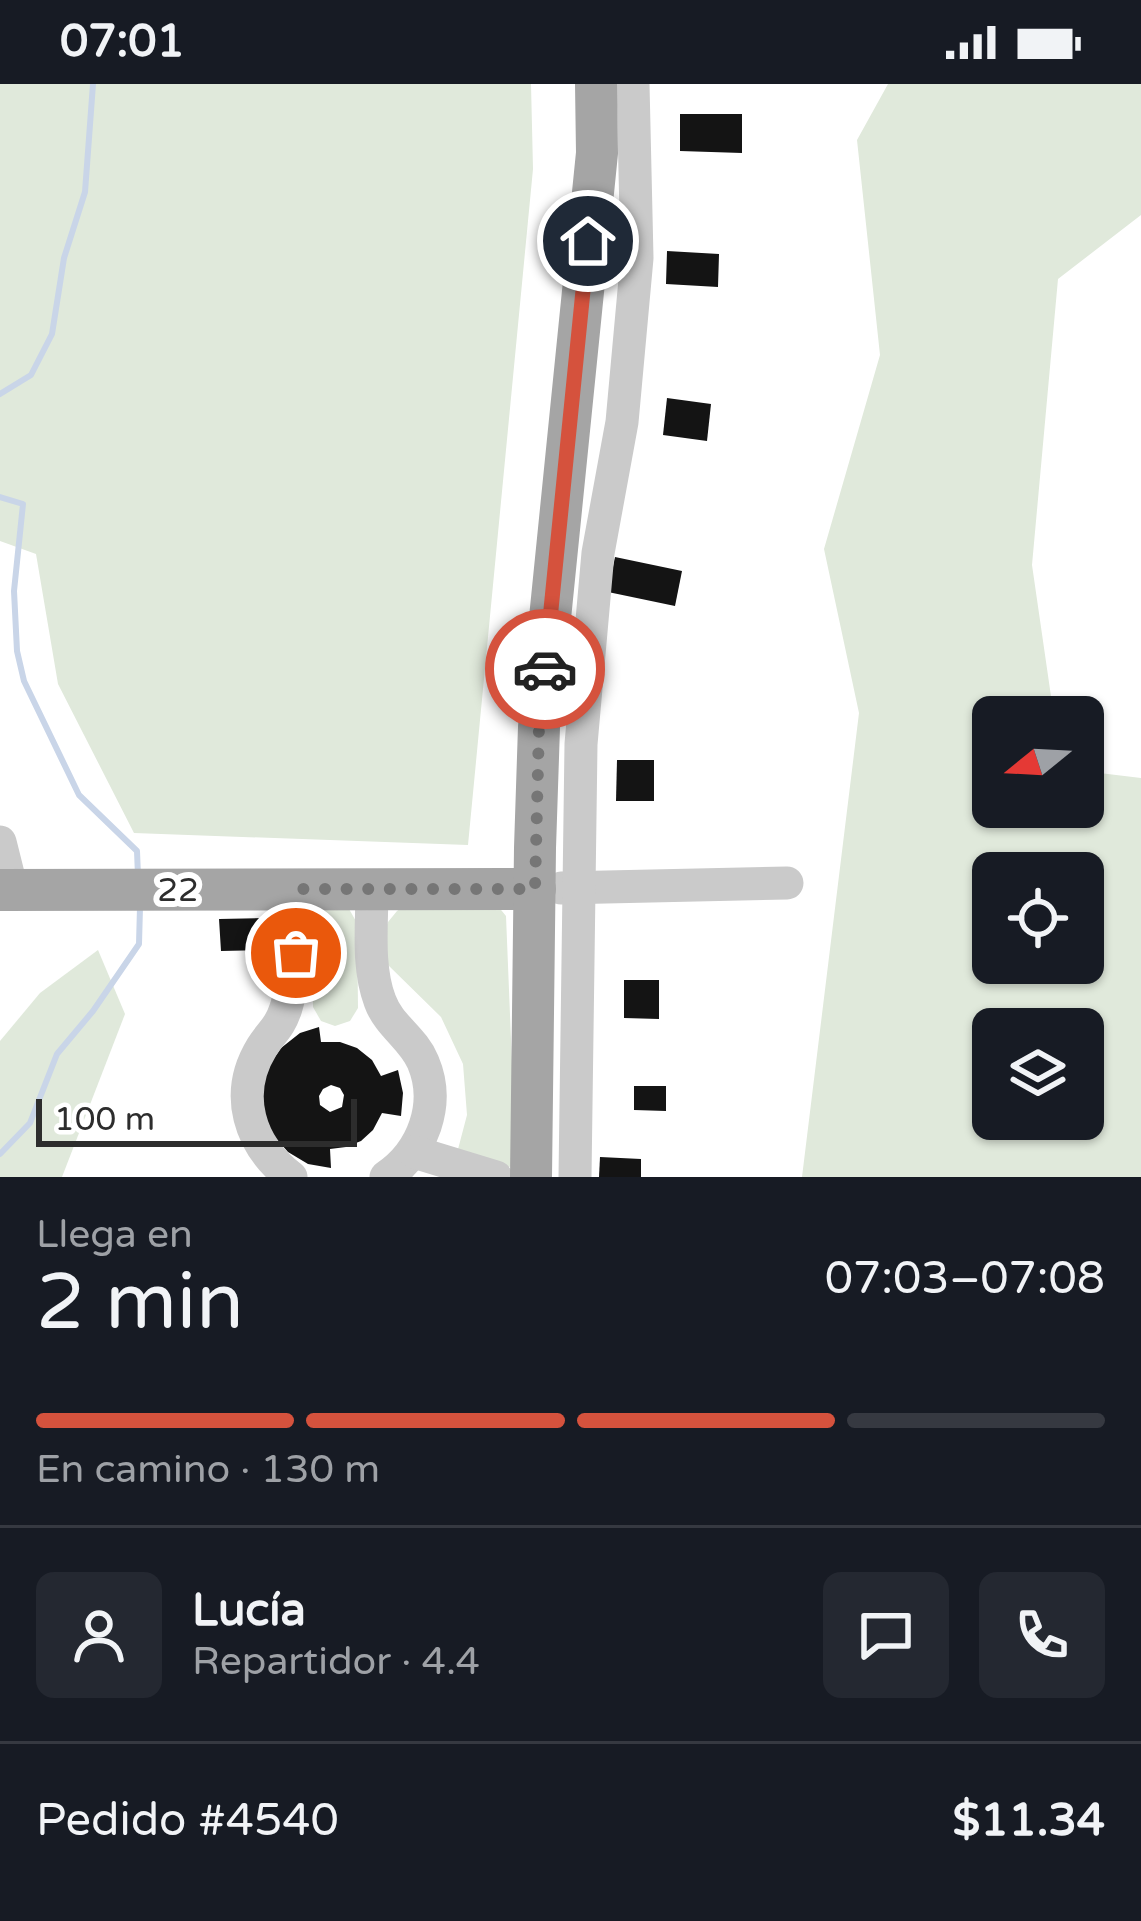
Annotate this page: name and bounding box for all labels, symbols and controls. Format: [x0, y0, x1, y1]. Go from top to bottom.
text: 07:01 [60, 15, 185, 69]
pin [537, 190, 639, 292]
icon: home [555, 208, 621, 274]
courier [485, 609, 605, 729]
icon: car [512, 636, 578, 702]
north arrow [972, 696, 1104, 828]
map controls [972, 696, 1104, 1140]
button: locate [972, 852, 1104, 984]
street label: 22 [157, 871, 199, 910]
pin [245, 902, 347, 1004]
icon: bag [263, 920, 329, 986]
button: layers [972, 1008, 1104, 1140]
scale bar [36, 1093, 357, 1146]
text: 100 m [54, 1100, 155, 1139]
text: Llega en [36, 1211, 193, 1258]
text: 07:03–07:08 [825, 1252, 1105, 1306]
text: 2 min [36, 1256, 244, 1350]
text: En camino · 130 m [36, 1446, 380, 1493]
button: person [36, 1572, 162, 1698]
button: chat [823, 1572, 949, 1698]
button: phone [979, 1572, 1105, 1698]
text: Lucía [192, 1584, 306, 1638]
text: Repartidor · 4.4 [192, 1638, 480, 1685]
text: Pedido #4540 [36, 1794, 339, 1848]
text: $11.34 [953, 1794, 1105, 1848]

